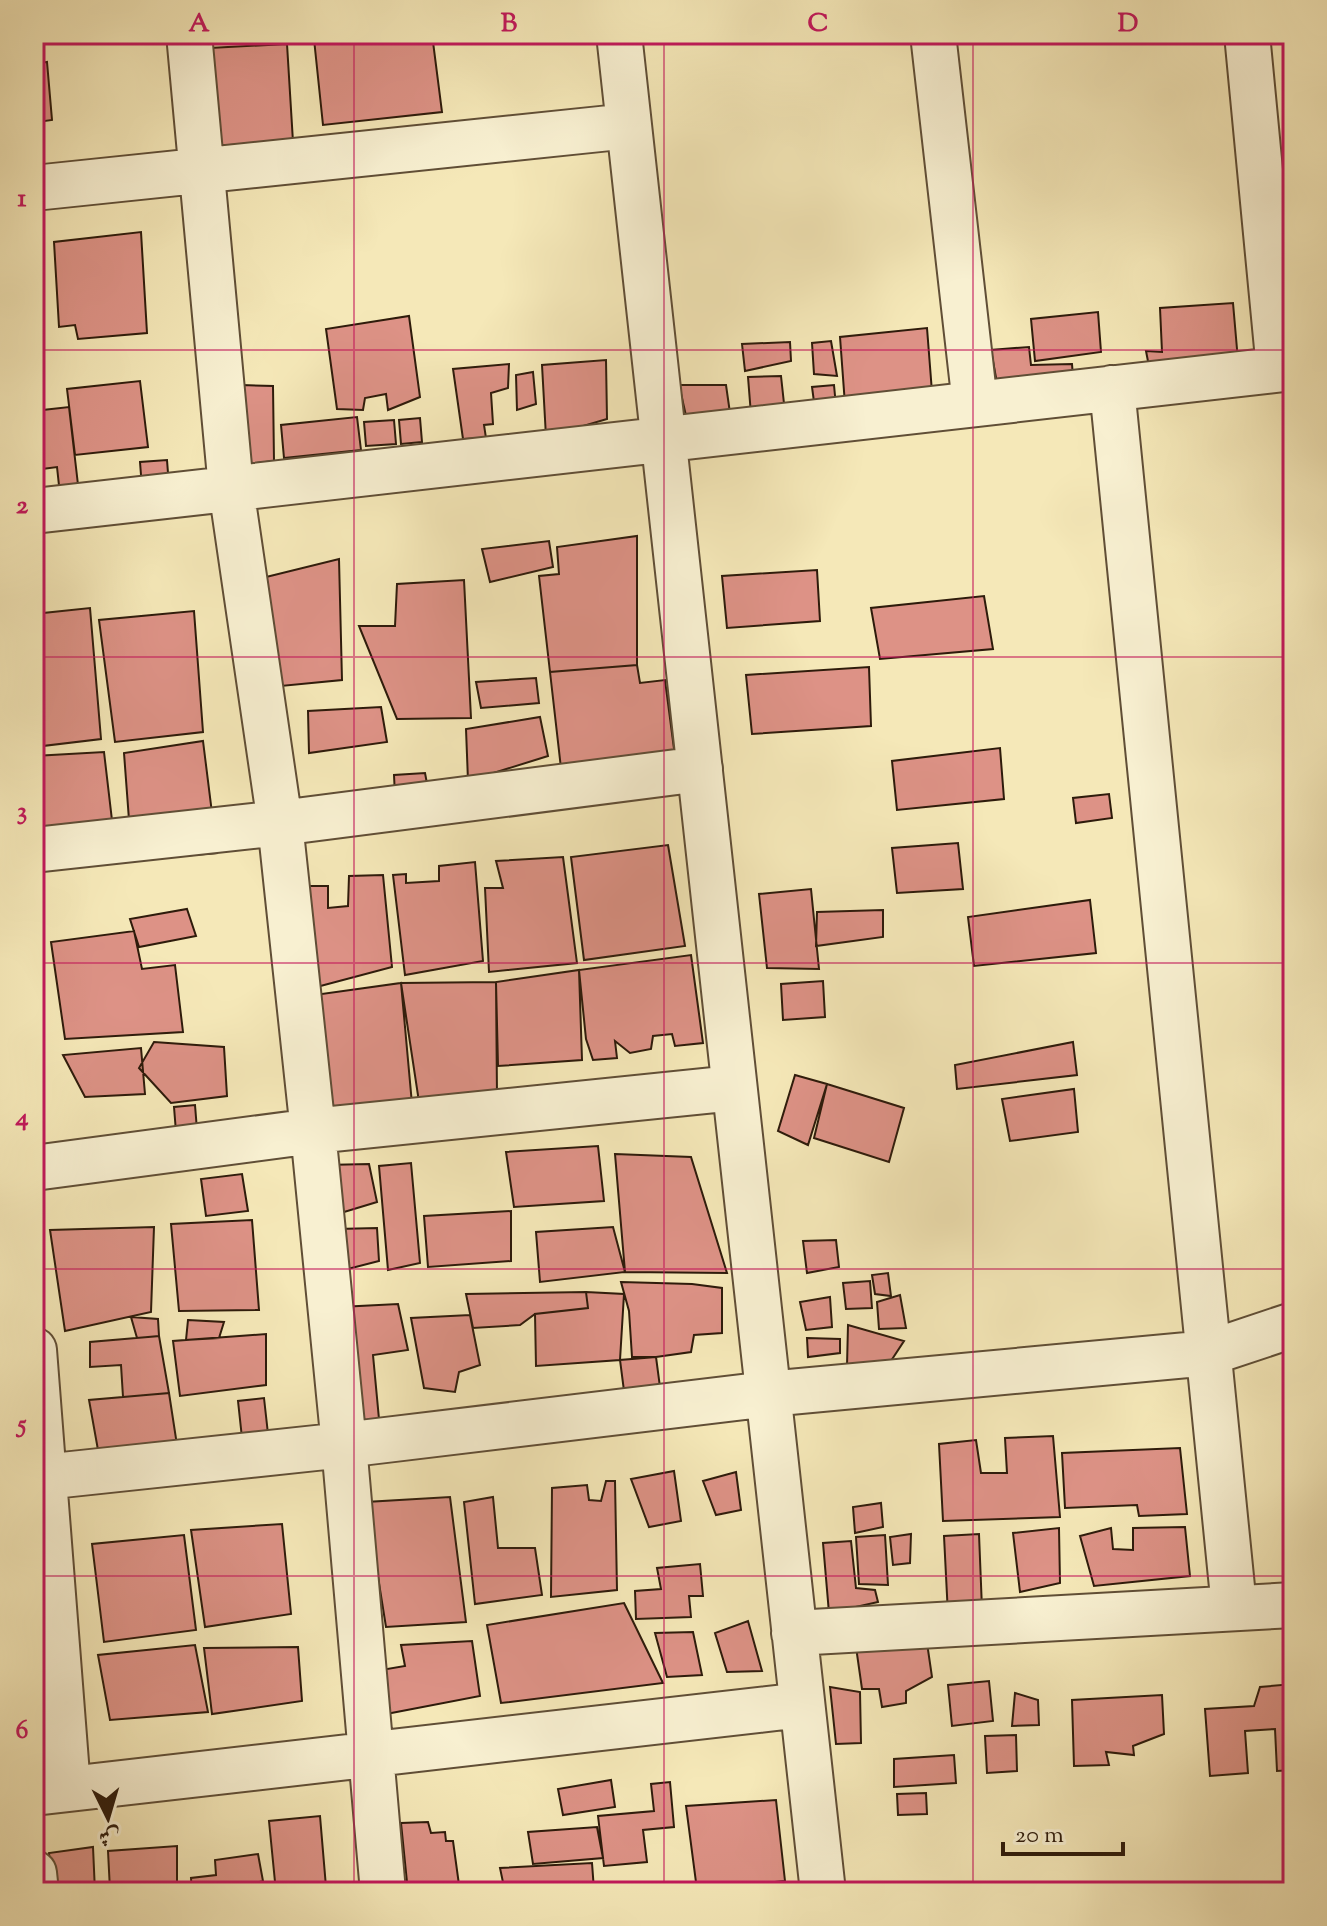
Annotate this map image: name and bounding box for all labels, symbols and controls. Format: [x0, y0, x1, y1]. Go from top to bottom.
text: A [188, 6, 210, 43]
text: B [501, 6, 518, 43]
text: C [808, 6, 828, 43]
text: D [1118, 6, 1138, 43]
text: 1 [18, 181, 27, 218]
text: 2 [16, 488, 29, 525]
text: 3 [17, 794, 27, 831]
text: 4 [14, 1100, 29, 1137]
text: 5 [16, 1407, 27, 1444]
text: 6 [16, 1713, 29, 1750]
north arrow [68, 1778, 148, 1858]
scale bar [1003, 1806, 1123, 1856]
text: ش [97, 1818, 122, 1852]
text: 20 m [1015, 1819, 1064, 1853]

